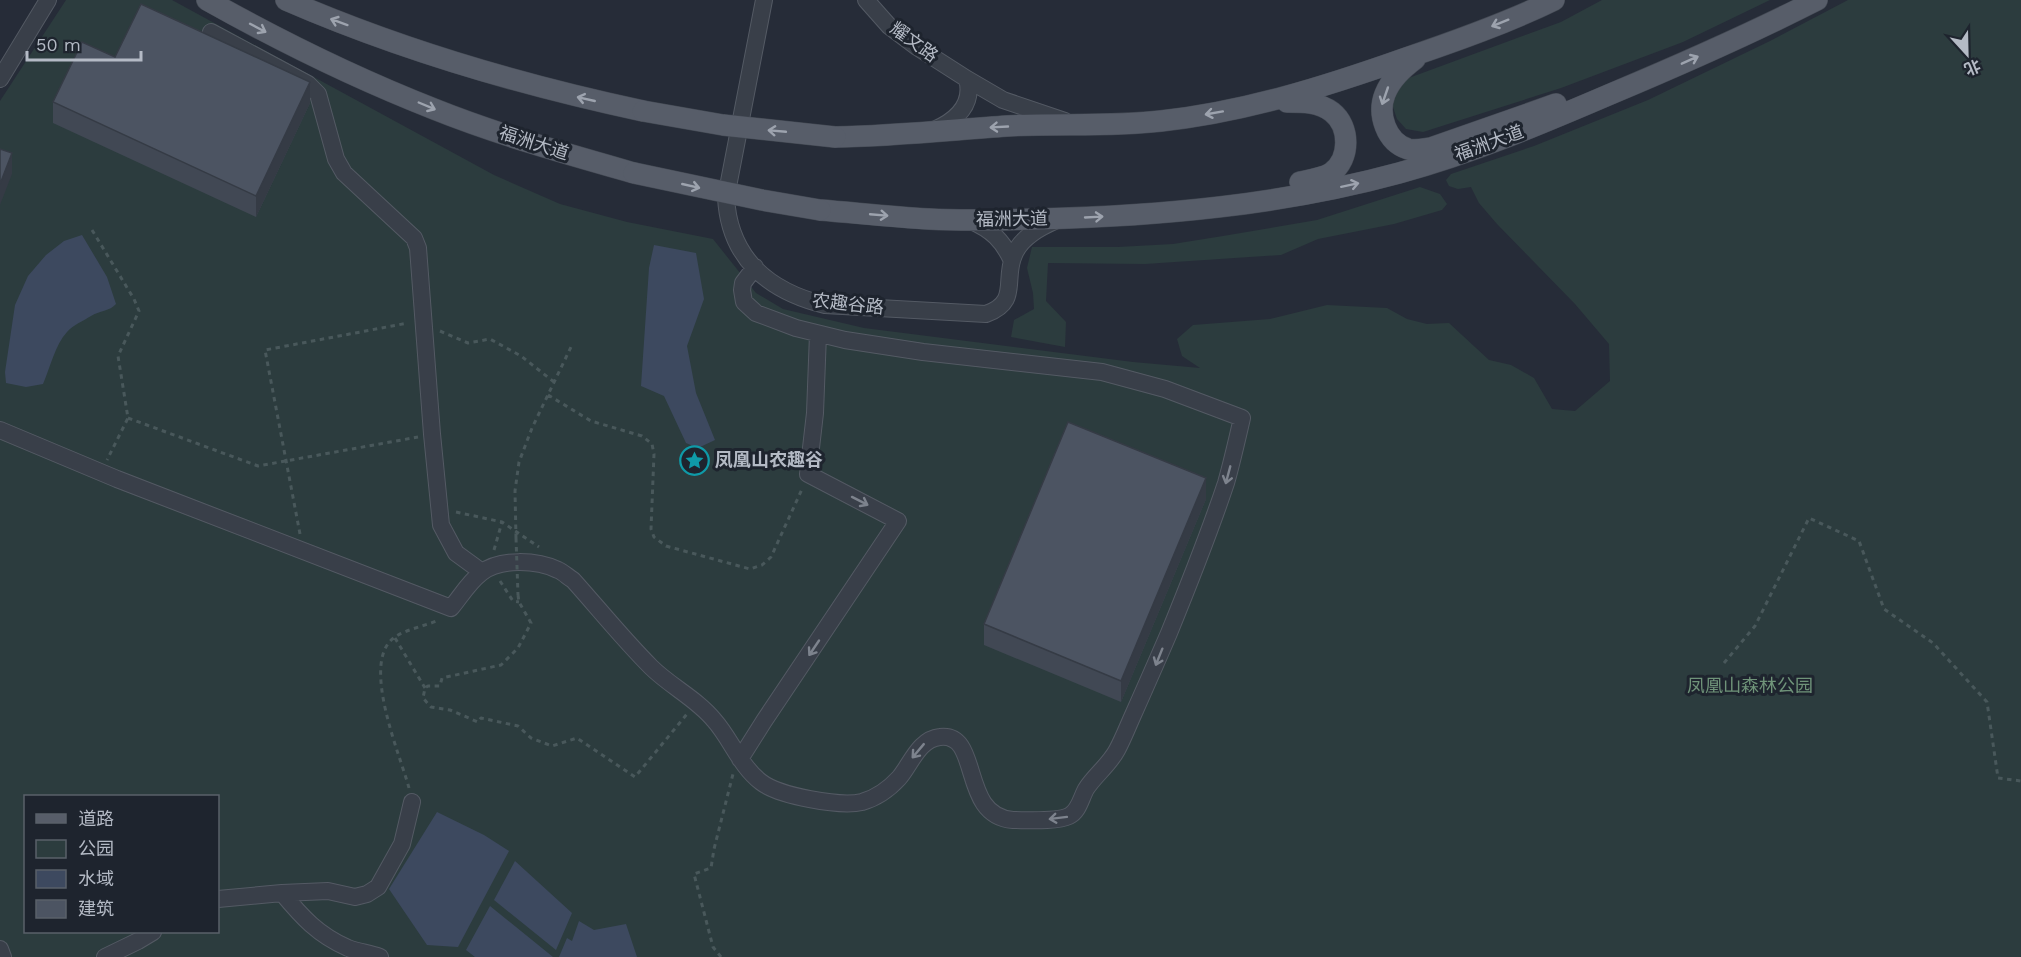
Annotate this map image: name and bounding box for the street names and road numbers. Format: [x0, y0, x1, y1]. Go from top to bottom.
street label: 耀文路 [886, 17, 942, 66]
street label: 福洲大道 [1451, 120, 1526, 165]
street label: 福洲大道 [497, 121, 572, 164]
street label: 福洲大道 [976, 207, 1048, 230]
street label: 农趣谷路 [811, 289, 885, 318]

